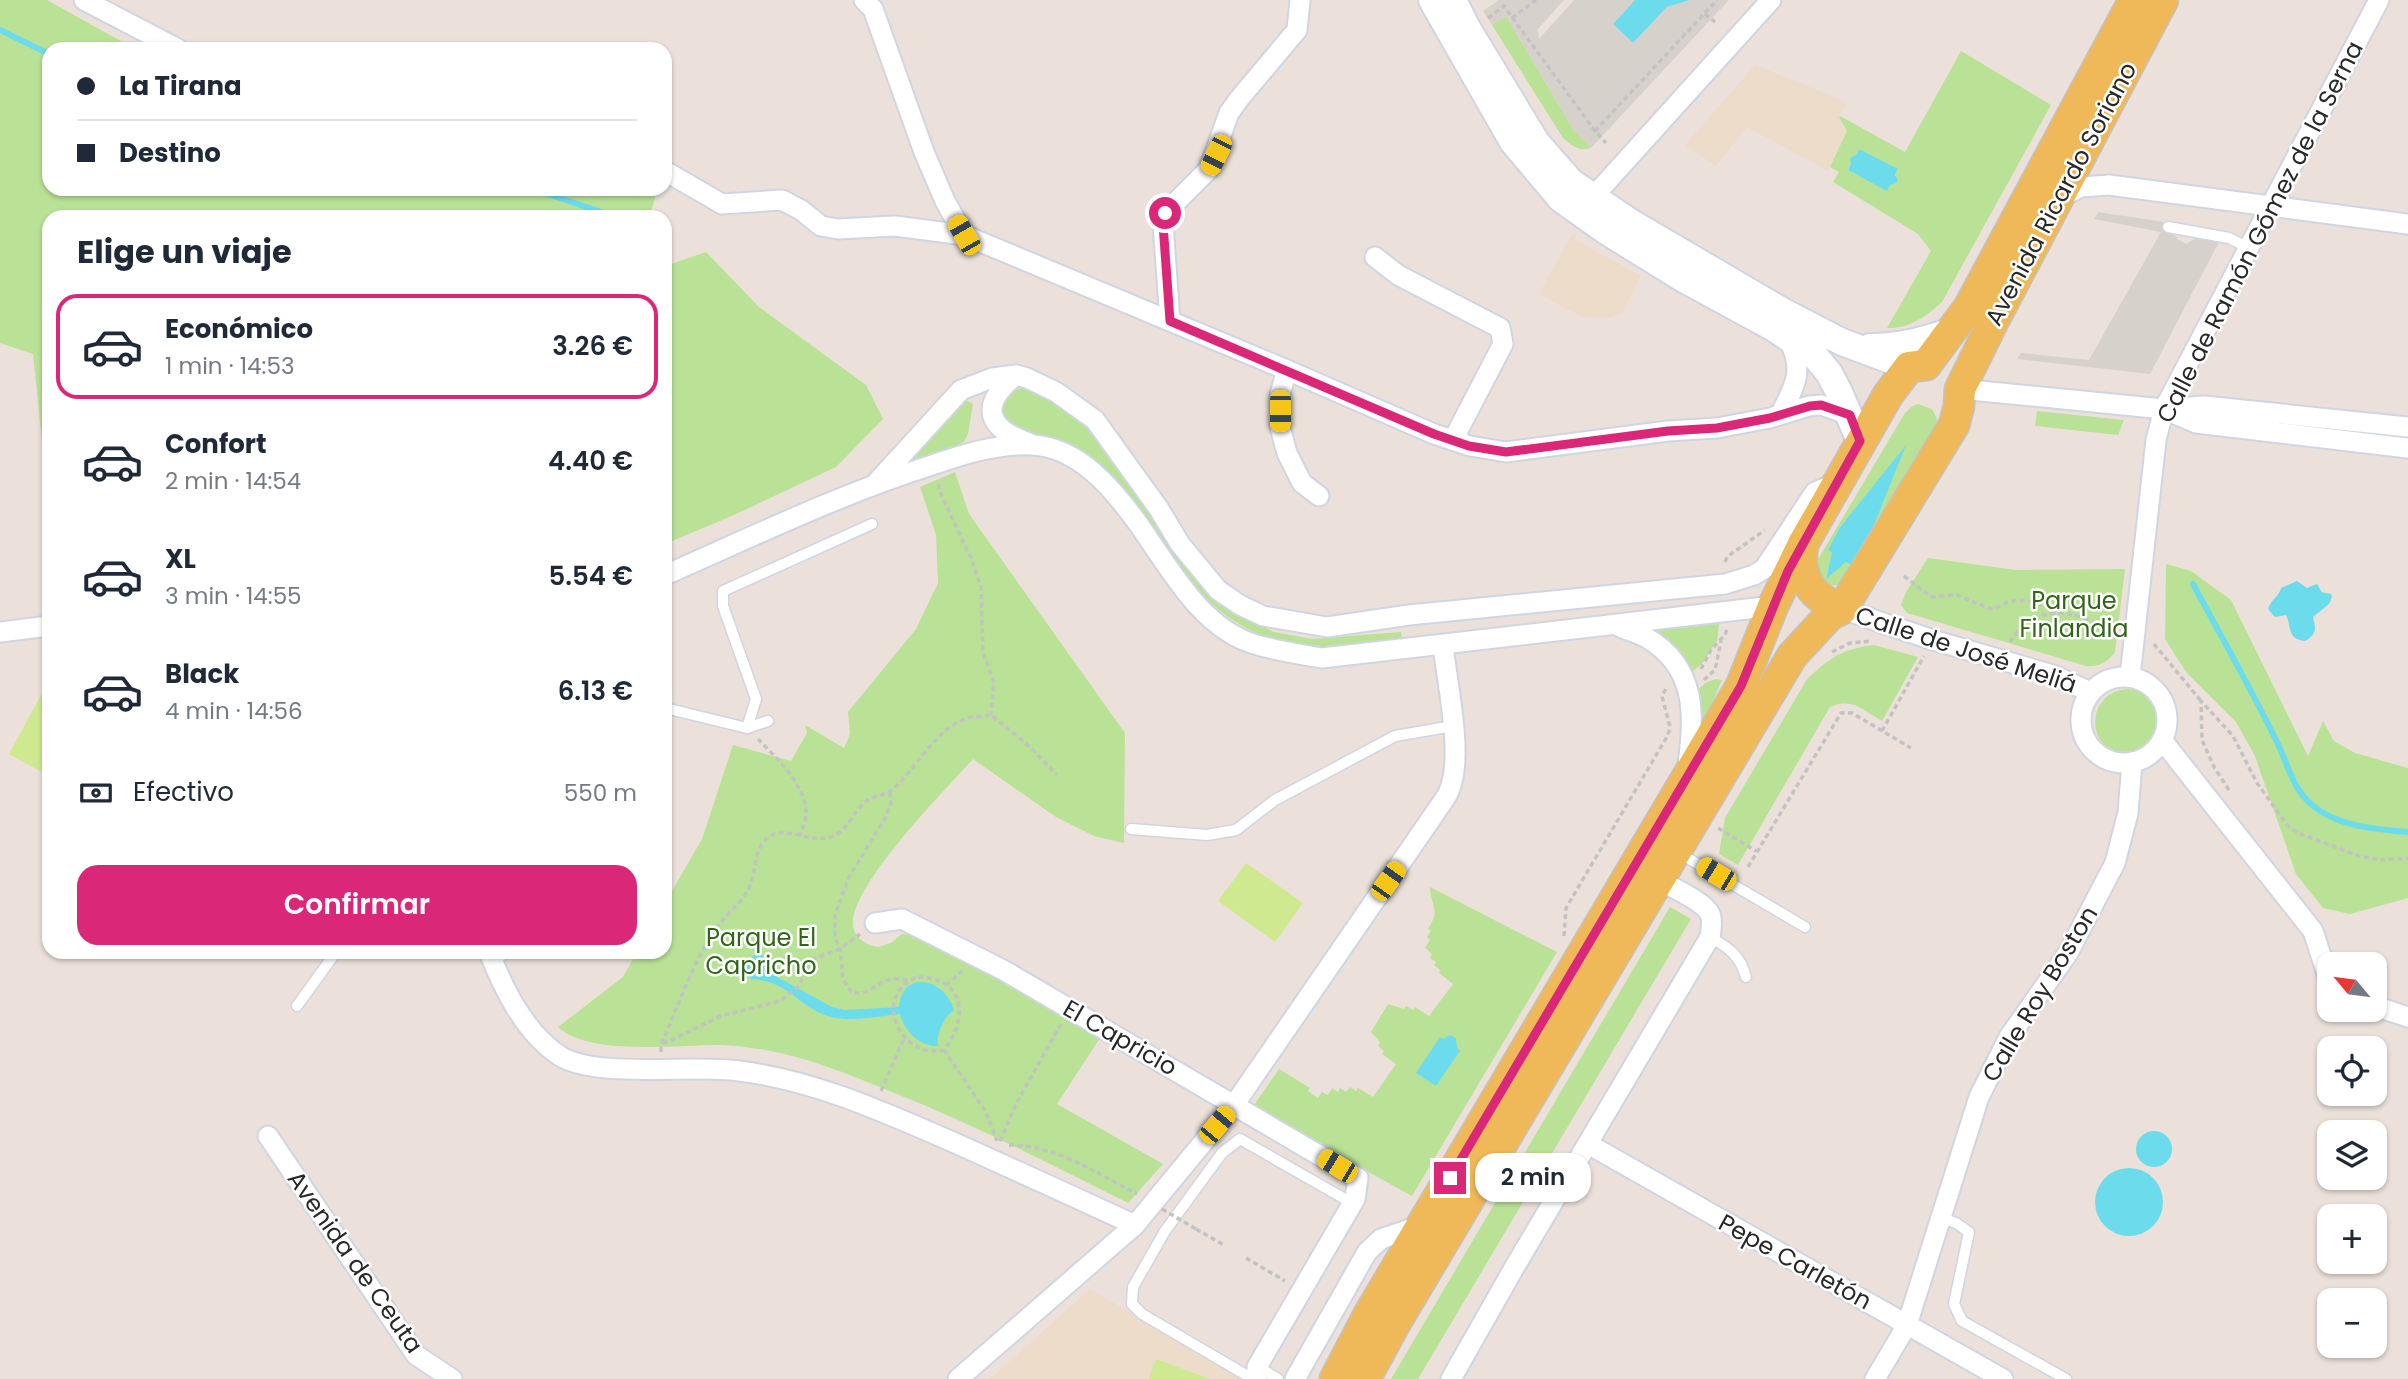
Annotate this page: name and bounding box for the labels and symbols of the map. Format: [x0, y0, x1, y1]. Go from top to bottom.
street label: Calle de Ramón Gómez de la Serna [2148, 35, 2371, 428]
street label: Avenida Ricardo Soriano [1977, 56, 2144, 331]
car [1198, 132, 1235, 178]
route start [1149, 197, 1181, 229]
car [945, 212, 984, 258]
car [1270, 390, 1291, 432]
park label: Parque Finlandia [2019, 584, 2129, 645]
street label: Calle de José Meliá [1851, 598, 2081, 701]
car [1693, 854, 1740, 894]
car [1368, 858, 1409, 904]
street label: Calle Roy Boston [1974, 900, 2105, 1088]
park label: Parque El Capricho [705, 921, 817, 982]
north arrow [2317, 952, 2387, 1022]
street label: El Capricio [1057, 992, 1183, 1083]
car [1196, 1102, 1239, 1148]
car [1314, 1146, 1361, 1186]
callout: 2 min [1474, 1154, 1590, 1202]
route end [1434, 1162, 1466, 1194]
street label: Avenida de Ceuta [280, 1164, 431, 1360]
street label: Pepe Carletón [1713, 1206, 1878, 1317]

